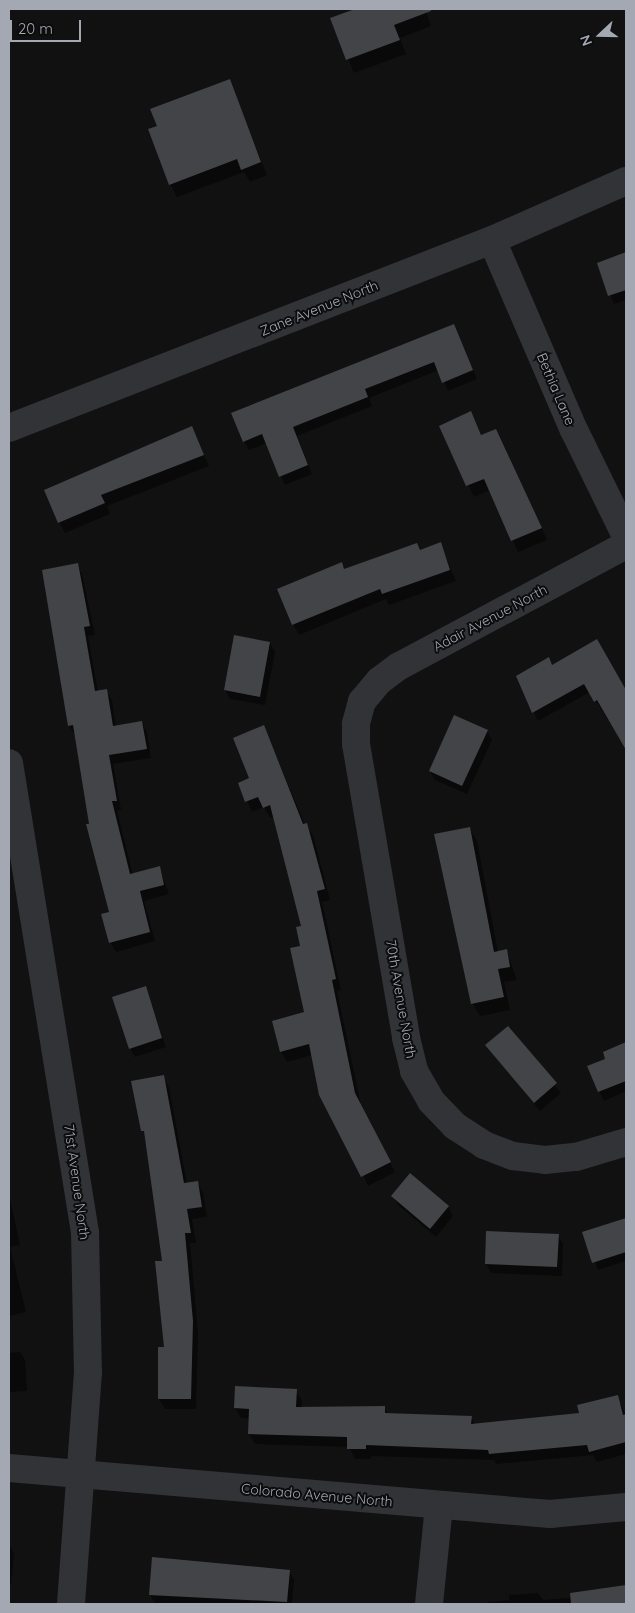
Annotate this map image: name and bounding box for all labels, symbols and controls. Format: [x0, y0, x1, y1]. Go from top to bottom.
scale bar [12, 10, 84, 42]
north arrow [575, 10, 625, 60]
text: 20 m [18, 19, 53, 38]
text: N [576, 32, 596, 48]
street label: Zane Avenue North [258, 277, 380, 339]
street label: Bethia Lane [533, 350, 579, 428]
street label: Adair Avenue North [430, 581, 550, 655]
street label: 70th Avenue North [382, 938, 420, 1060]
street label: 71st Avenue North [61, 1123, 93, 1241]
street label: Colorado Avenue North [241, 1480, 393, 1510]

